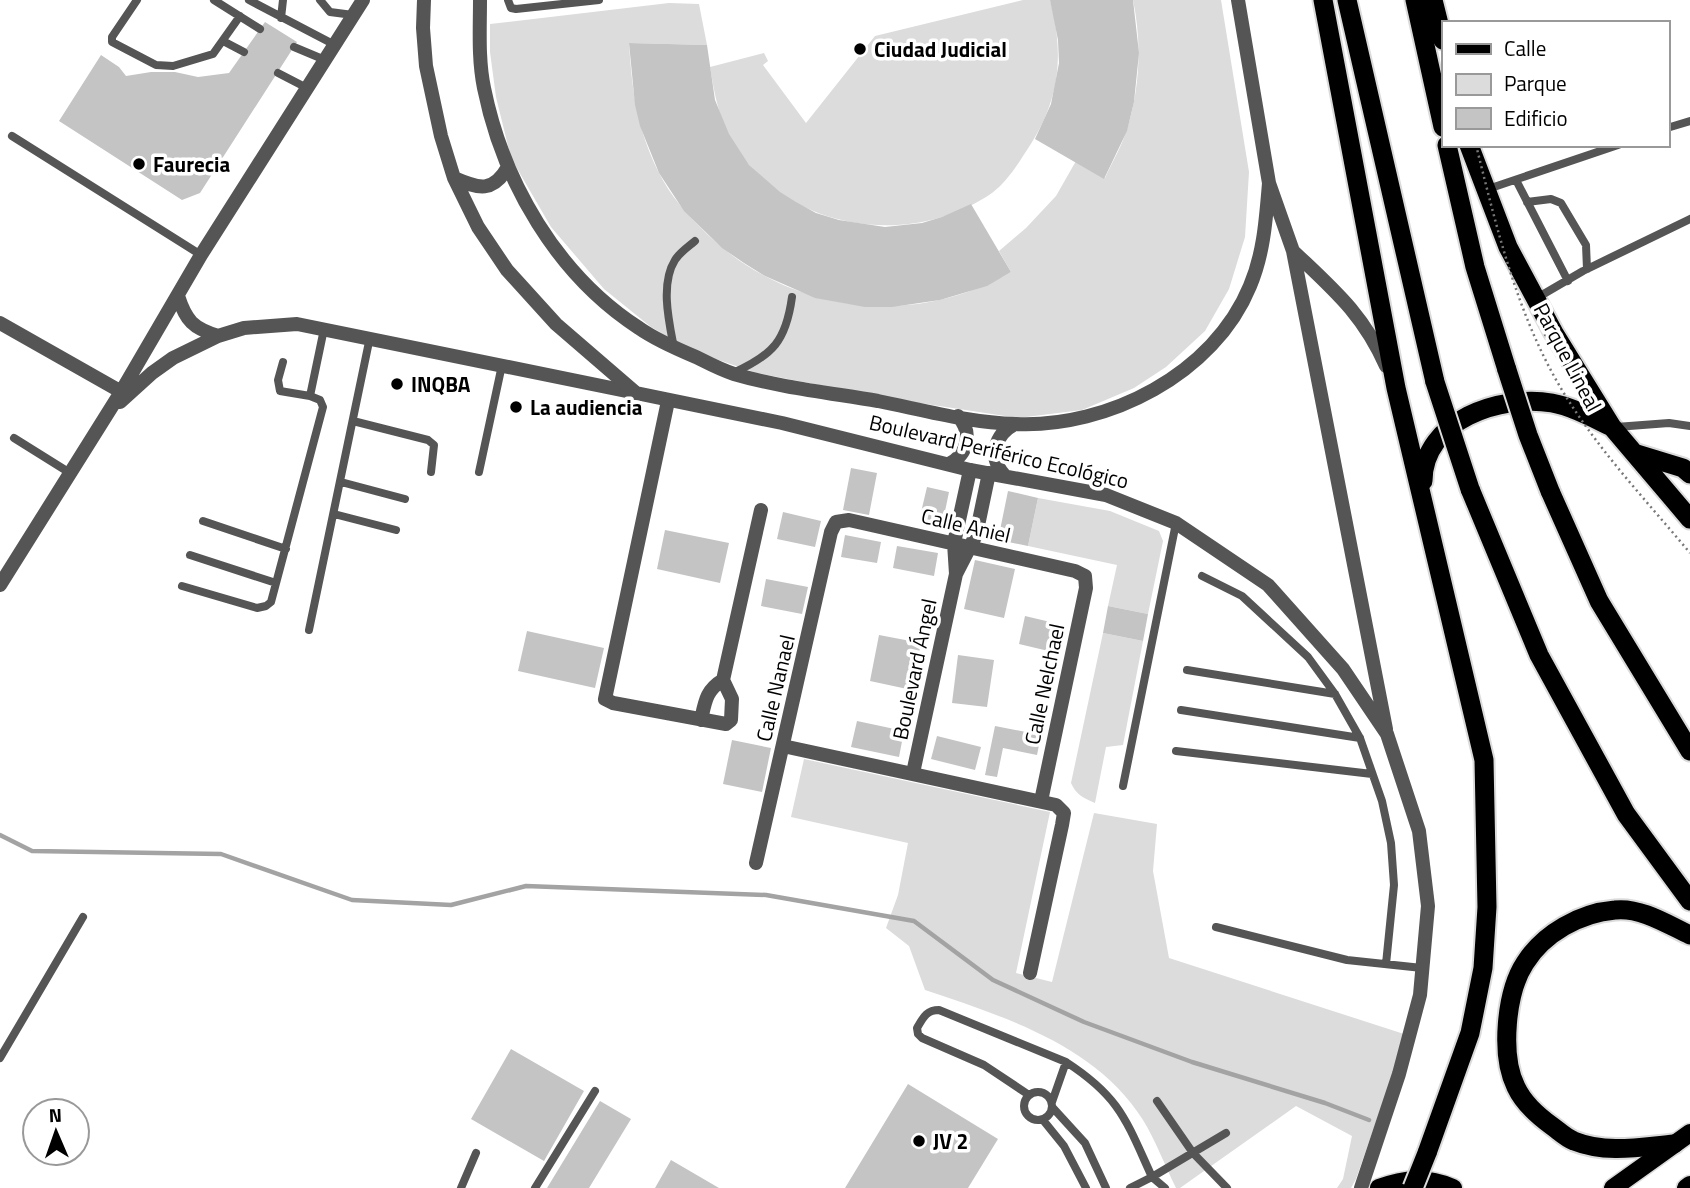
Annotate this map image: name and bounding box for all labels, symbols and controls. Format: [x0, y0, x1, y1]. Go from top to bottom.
legend [1442, 21, 1669, 147]
text: Calle [1504, 32, 1546, 64]
place label: Ciudad Judicial [874, 33, 1007, 65]
marker: Ciudad Judicial [852, 41, 868, 57]
text: Parque [1504, 67, 1567, 99]
text: Edificio [1504, 102, 1568, 134]
place label: Faurecia [153, 148, 230, 180]
marker: Faurecia [131, 156, 147, 172]
street label: Parque Lineal [1526, 297, 1610, 417]
place label: INQBA [411, 368, 471, 400]
marker: INQBA [389, 376, 405, 392]
place label: La audiencia [530, 391, 643, 423]
marker: La audiencia [508, 399, 524, 415]
street label: Boulevard Periférico Ecológico [866, 406, 1132, 496]
street label: Calle Aniel [918, 499, 1014, 551]
street label: Boulevard Ángel [883, 595, 945, 743]
street label: Calle Nelchael [1016, 621, 1072, 747]
street label: Calle Nanael [747, 631, 803, 745]
north arrow [21, 1097, 91, 1167]
text: N [48, 1100, 62, 1129]
place label: JV 2 [933, 1125, 968, 1157]
marker: JV 2 [911, 1133, 927, 1149]

